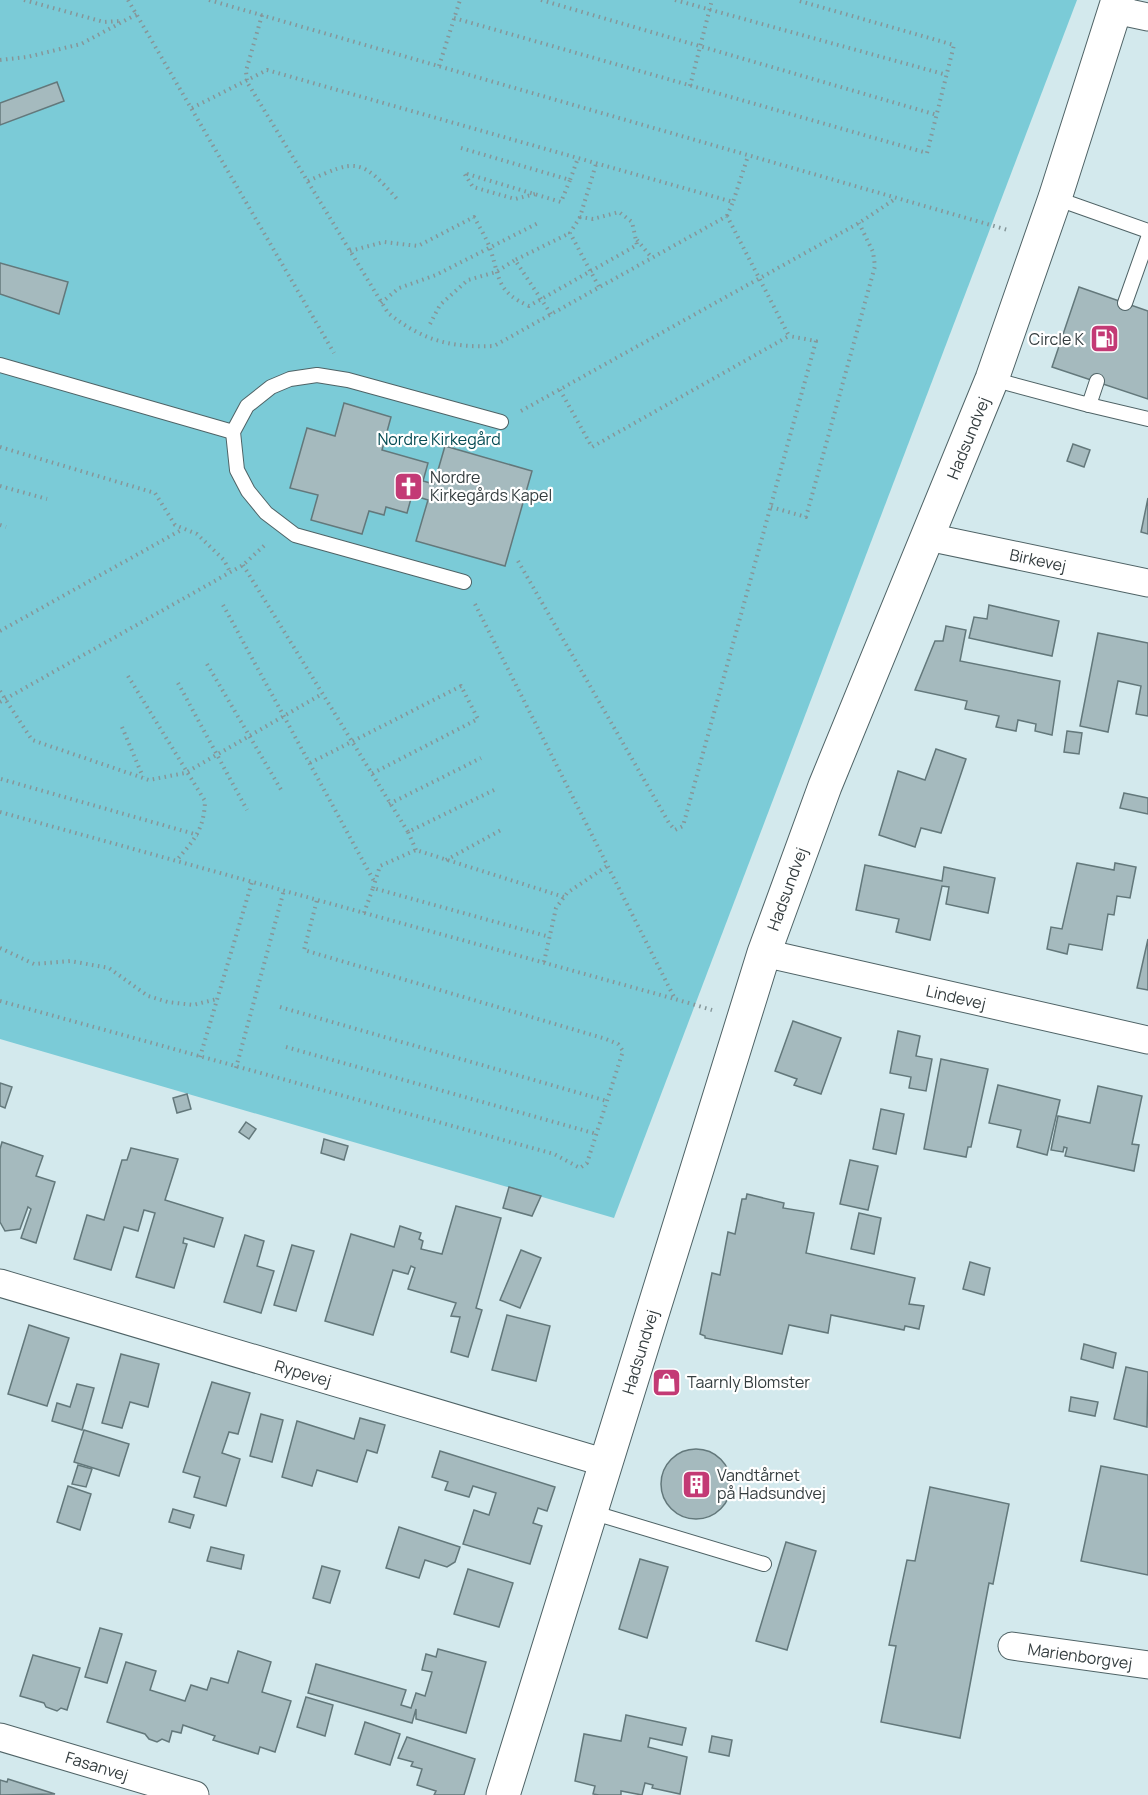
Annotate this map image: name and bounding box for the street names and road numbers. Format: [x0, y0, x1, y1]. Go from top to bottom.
street label: Hadsundvej [941, 393, 995, 483]
street label: Birkevej [1008, 543, 1068, 577]
street label: Hadsundvej [762, 844, 812, 934]
street label: Lindevej [924, 979, 988, 1015]
street label: Hadsundvej [617, 1307, 663, 1397]
street label: Rypevej [272, 1354, 334, 1392]
street label: Marienborgvej [1026, 1638, 1134, 1674]
street label: Fasanvej [63, 1746, 131, 1786]

